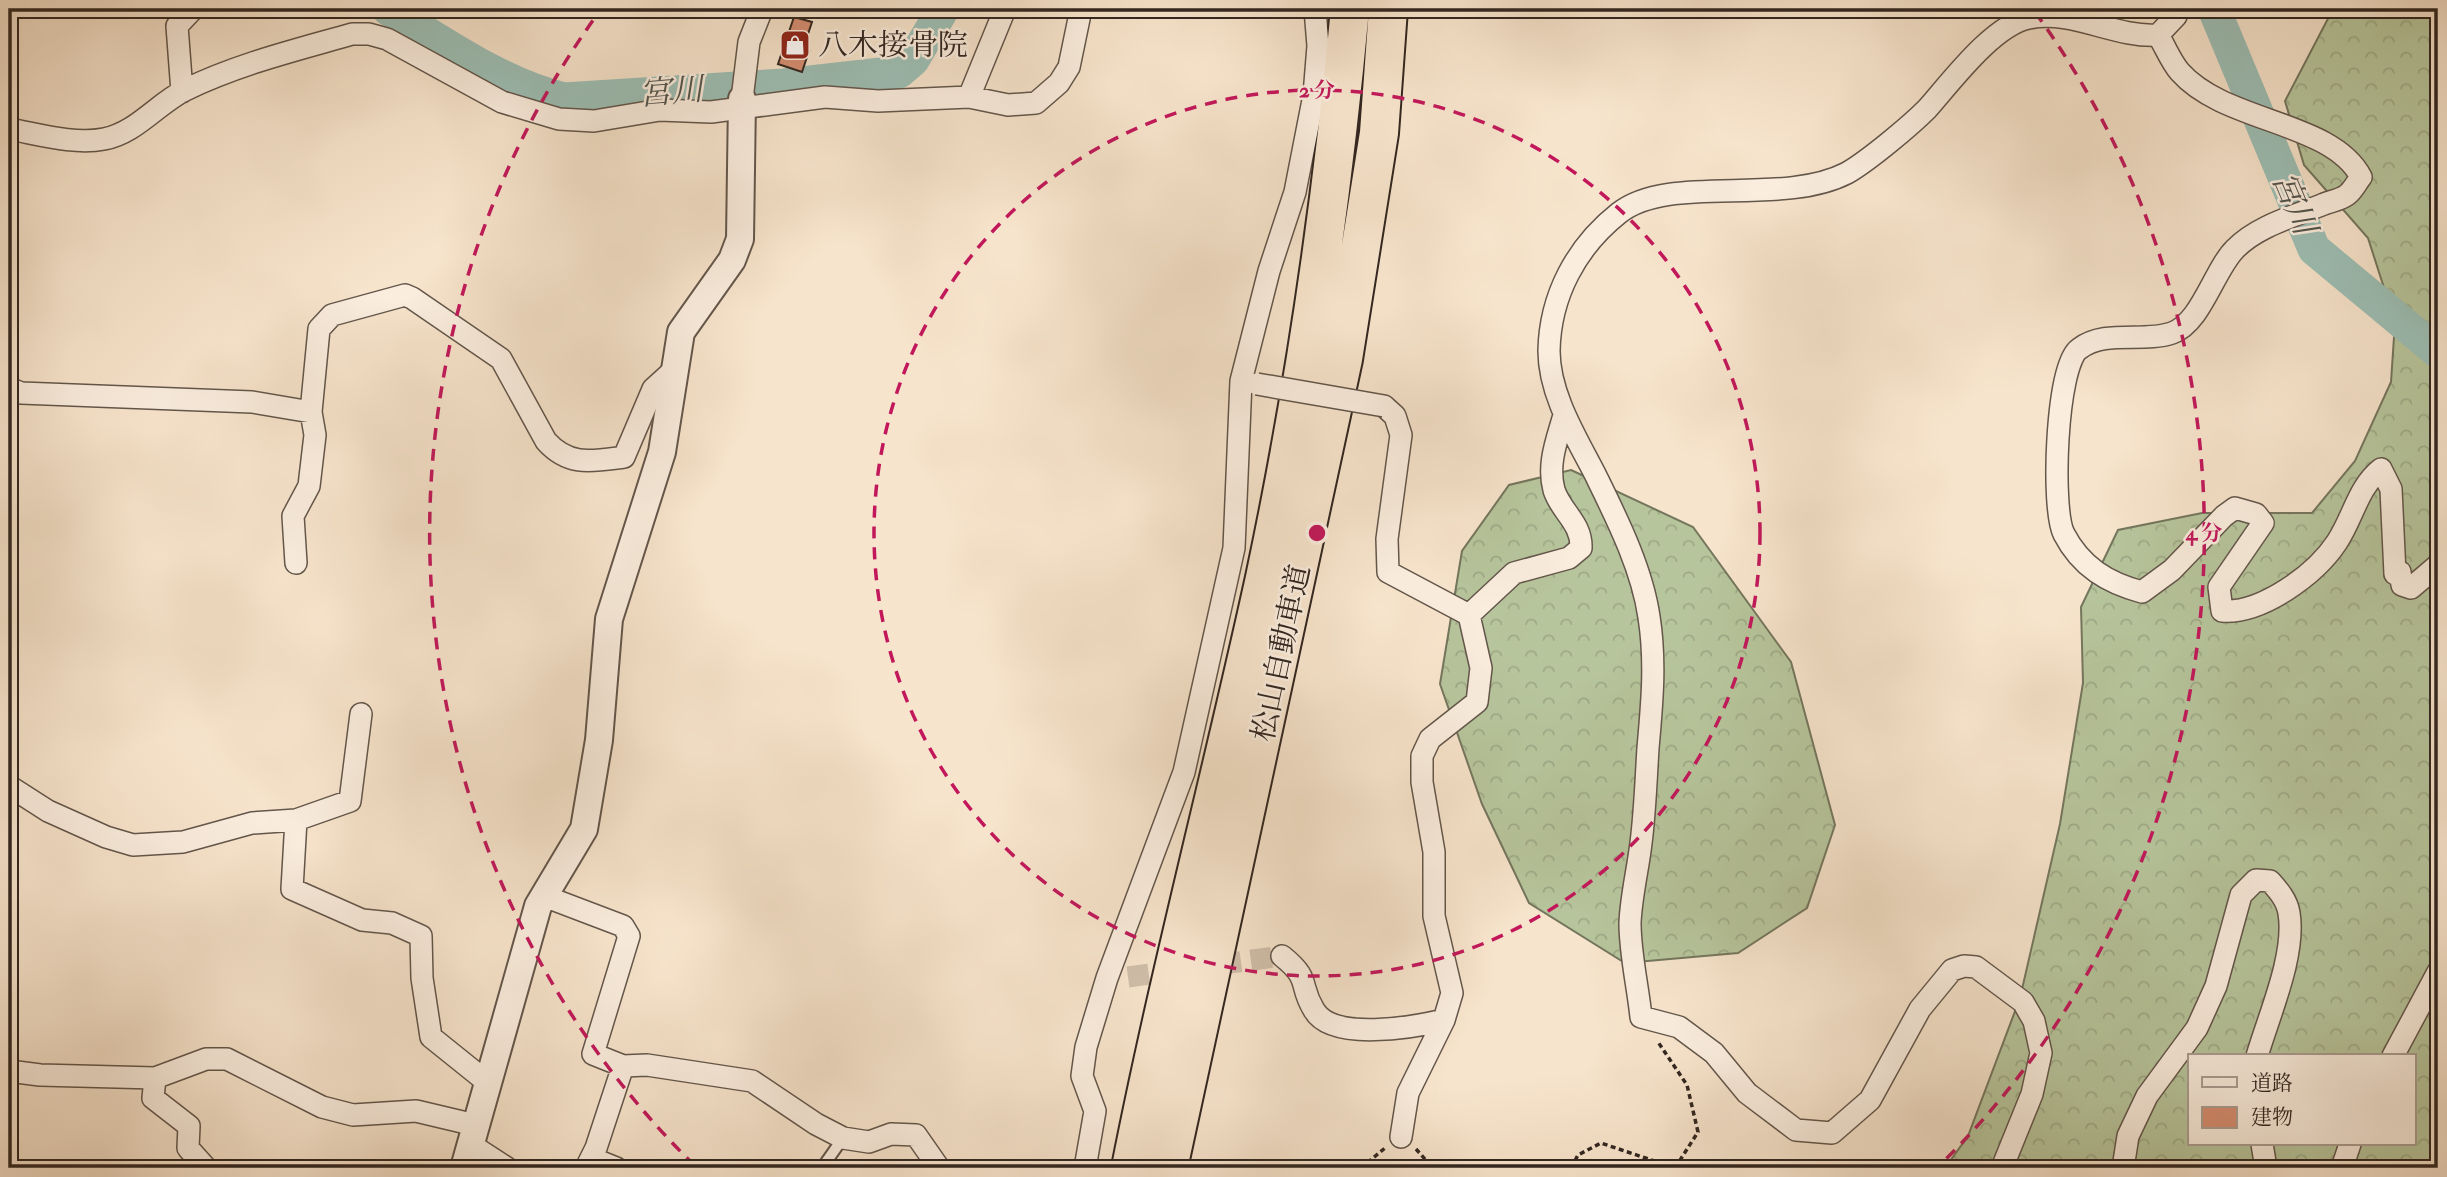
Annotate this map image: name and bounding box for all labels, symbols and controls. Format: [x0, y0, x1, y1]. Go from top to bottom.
place label: 八木接骨院 [818, 27, 968, 64]
shop icon: 八木接骨院 [778, 28, 812, 62]
water label: 宮川 [637, 69, 708, 115]
text: 2 分 [1299, 77, 1335, 104]
water label: 宮川 [2263, 166, 2326, 243]
text: 4 分 [2185, 520, 2222, 547]
centre of rings [1305, 521, 1329, 545]
street label: 松山自動車道 [1245, 561, 1318, 745]
legend [2188, 1054, 2416, 1146]
text: 道路 [2251, 1070, 2293, 1097]
text: 建物 [2251, 1104, 2293, 1131]

